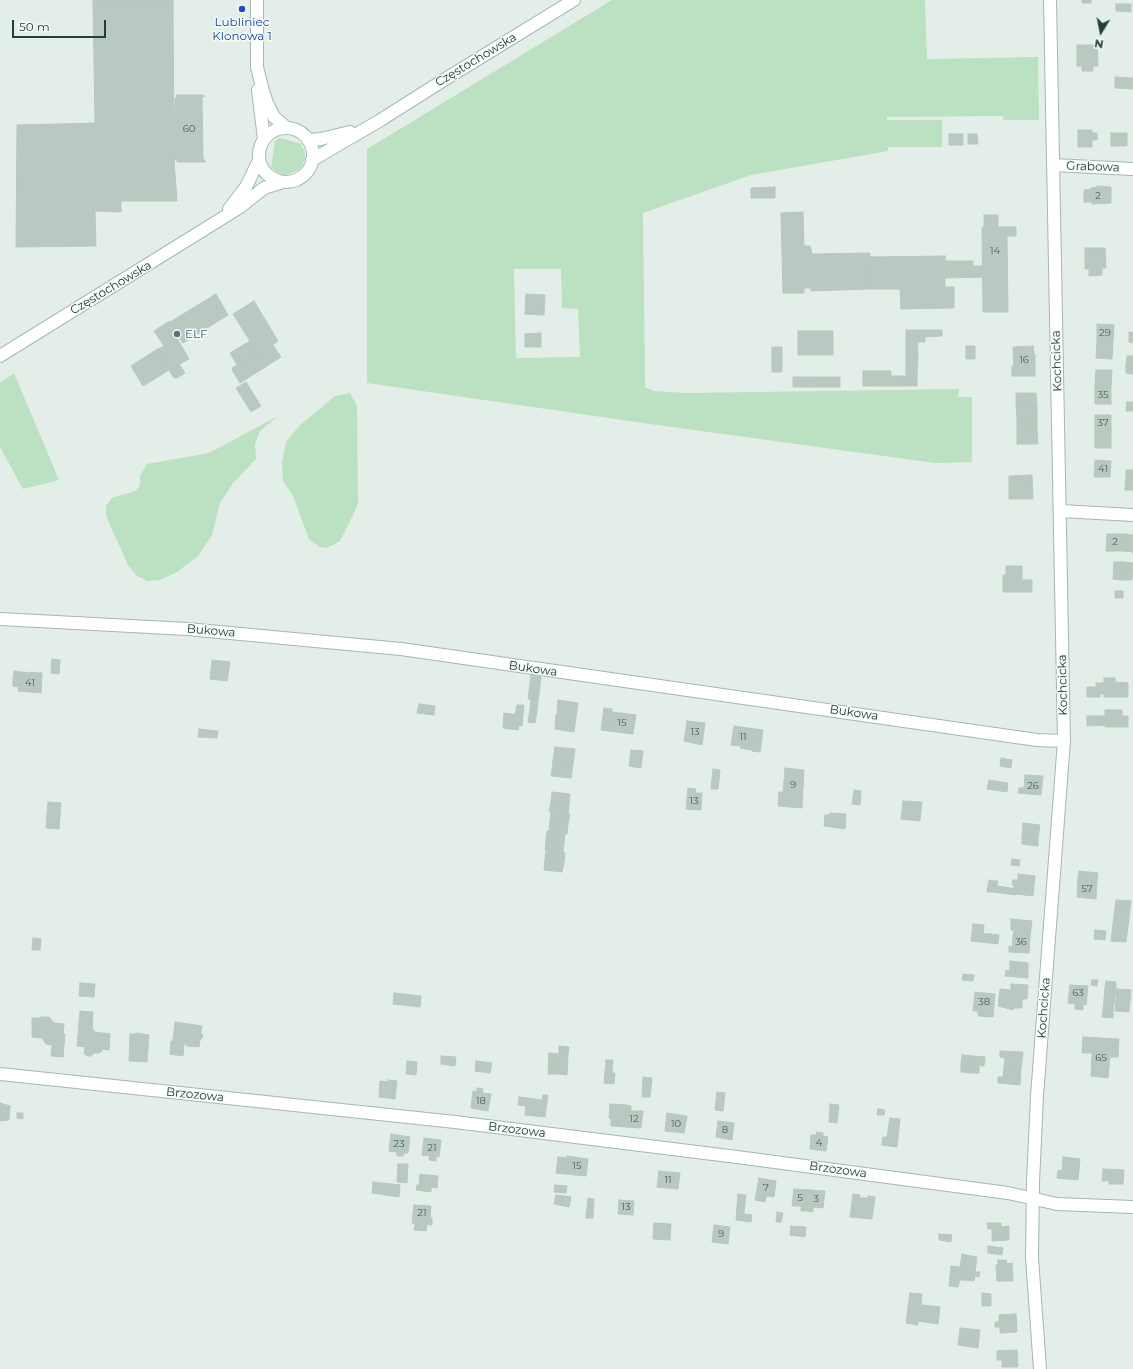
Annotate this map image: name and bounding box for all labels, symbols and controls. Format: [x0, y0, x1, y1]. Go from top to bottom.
marker: Lubliniec Klonowa 1 [237, 4, 247, 14]
scale bar [14, 12, 108, 38]
north arrow [1081, 12, 1121, 52]
place label: Lubliniec Klonowa 1 [212, 15, 272, 43]
text: 50 m [19, 19, 50, 34]
street label: Częstochowska [433, 30, 519, 90]
text: N [1093, 36, 1105, 51]
house number: 60 [183, 123, 195, 135]
street label: Grabowa [1066, 159, 1120, 175]
house number: 2 [1095, 190, 1101, 202]
house number: 14 [990, 245, 1000, 257]
street label: Częstochowska [68, 258, 154, 318]
place label: ELF [185, 327, 208, 341]
house number: 29 [1099, 327, 1111, 339]
marker: ELF [172, 329, 182, 339]
street label: Kochcicka [1049, 330, 1065, 392]
house number: 16 [1019, 354, 1029, 366]
house number: 35 [1097, 389, 1109, 401]
house number: 37 [1097, 417, 1109, 429]
house number: 41 [1098, 463, 1108, 475]
house number: 2 [1112, 536, 1118, 548]
street label: Bukowa [186, 622, 236, 640]
street label: Kochcicka [1055, 654, 1071, 716]
street label: Bukowa [508, 658, 558, 680]
house number: 41 [25, 677, 35, 689]
street label: Bukowa [829, 702, 879, 724]
house number: 15 [617, 717, 627, 729]
house number: 13 [690, 726, 700, 738]
house number: 11 [739, 731, 747, 743]
house number: 9 [790, 779, 796, 791]
house number: 26 [1027, 780, 1039, 792]
house number: 13 [689, 795, 699, 807]
house number: 57 [1081, 883, 1093, 895]
house number: 36 [1015, 936, 1027, 948]
street label: Kochcicka [1035, 977, 1053, 1039]
house number: 63 [1072, 987, 1084, 999]
house number: 38 [978, 996, 990, 1008]
house number: 65 [1095, 1052, 1107, 1064]
street label: Brzozowa [165, 1085, 225, 1105]
house number: 18 [476, 1095, 486, 1107]
house number: 12 [629, 1113, 639, 1125]
house number: 10 [671, 1118, 681, 1130]
street label: Brzozowa [487, 1119, 547, 1141]
house number: 8 [722, 1124, 728, 1136]
house number: 4 [816, 1137, 822, 1149]
house number: 23 [393, 1138, 405, 1150]
house number: 21 [427, 1142, 437, 1154]
street label: Brzozowa [808, 1159, 868, 1181]
house number: 15 [572, 1160, 582, 1172]
house number: 11 [664, 1174, 672, 1186]
house number: 7 [763, 1182, 769, 1194]
house number: 5 [797, 1192, 803, 1204]
house number: 3 [813, 1193, 819, 1205]
house number: 13 [621, 1201, 631, 1213]
house number: 21 [417, 1207, 427, 1219]
house number: 9 [718, 1228, 724, 1240]

